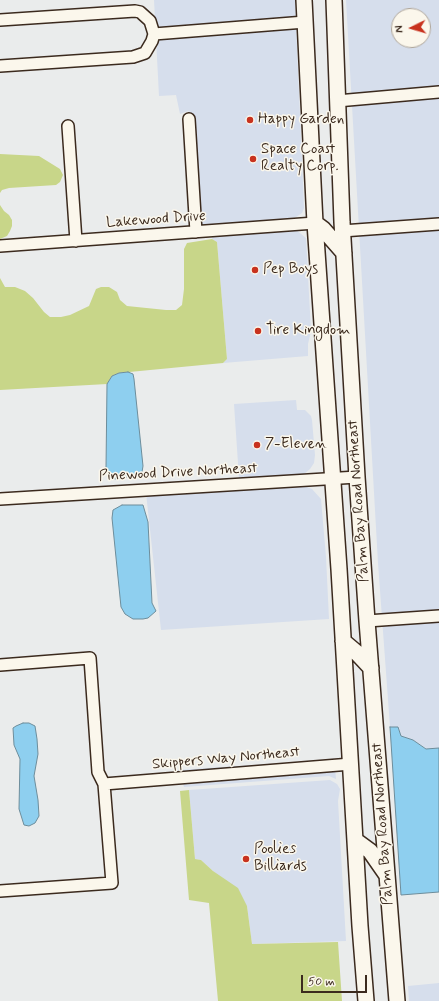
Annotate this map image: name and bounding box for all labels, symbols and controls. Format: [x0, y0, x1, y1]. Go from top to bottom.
north arrow [391, 8, 431, 48]
text: N [393, 25, 407, 33]
place label: Happy Garden [258, 111, 344, 129]
marker: Happy Garden [245, 115, 255, 125]
place label: Space Coast Realty Corp. [261, 141, 339, 176]
marker: Space Coast Realty Corp. [248, 154, 258, 164]
street label: Lakewood Drive [106, 208, 206, 232]
place label: Pep Boys [263, 261, 318, 279]
marker: Pep Boys [250, 265, 260, 275]
place label: Tire Kingdom [266, 322, 350, 340]
marker: Tire Kingdom [253, 326, 263, 336]
street label: Palm Bay Road Northeast [344, 419, 374, 583]
place label: 7-Eleven [265, 436, 327, 454]
marker: 7-Eleven [252, 440, 262, 450]
street label: Pinewood Drive Northeast [98, 460, 258, 486]
street label: Palm Bay Road Northeast [368, 742, 398, 906]
street label: Skippers Way Northeast [152, 744, 300, 774]
place label: Poolies Billiards [254, 841, 307, 876]
marker: Poolies Billiards [241, 854, 251, 864]
scale bar [303, 967, 369, 993]
text: 50 m [308, 974, 335, 990]

